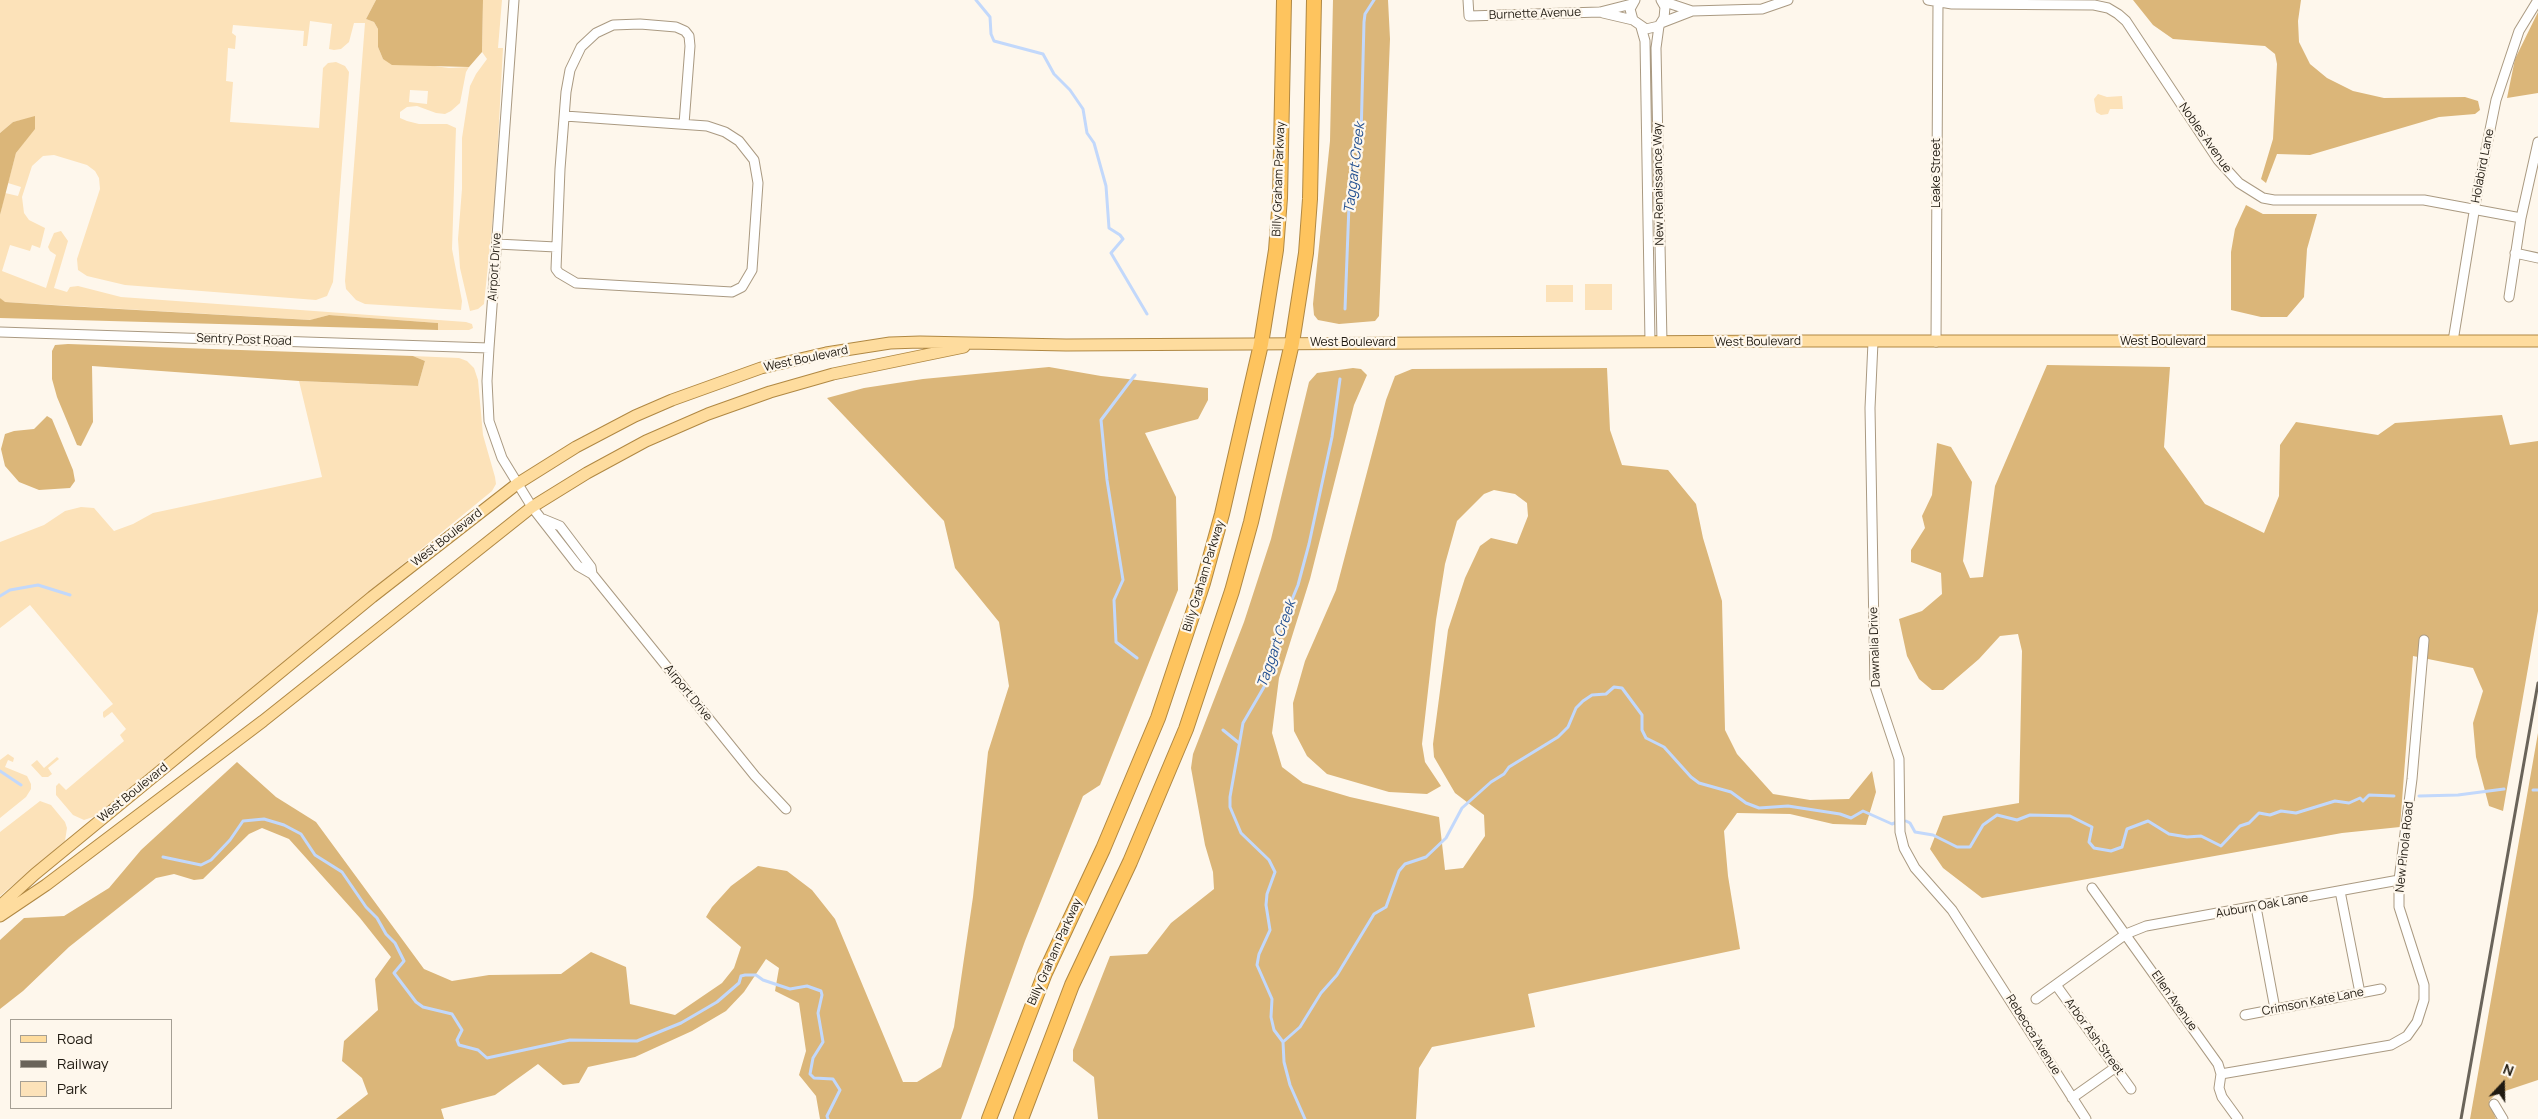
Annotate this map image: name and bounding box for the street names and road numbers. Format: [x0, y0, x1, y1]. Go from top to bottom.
street label: Burnette Avenue [1489, 5, 1581, 23]
street label: Nobles Avenue [2176, 100, 2234, 176]
street label: Billy Graham Parkway [1270, 121, 1288, 237]
street label: New Renaissance Way [1651, 122, 1667, 246]
street label: Holabird Lane [2469, 128, 2497, 204]
street label: Leake Street [1930, 138, 1944, 208]
street label: Airport Drive [485, 232, 505, 302]
street label: Sentry Post Road [196, 331, 292, 349]
street label: West Boulevard [1715, 334, 1801, 350]
street label: West Boulevard [2120, 335, 2206, 349]
street label: West Boulevard [1310, 336, 1396, 350]
street label: West Boulevard [762, 343, 850, 375]
street label: West Boulevard [409, 506, 485, 570]
street label: Billy Graham Parkway [1180, 519, 1228, 633]
street label: Dawnalia Drive [1866, 607, 1884, 687]
street label: Airport Drive [661, 662, 715, 724]
street label: West Boulevard [95, 760, 171, 826]
street label: New Pinola Road [2393, 801, 2417, 893]
street label: Auburn Oak Lane [2215, 891, 2309, 921]
street label: Billy Graham Parkway [1025, 896, 1085, 1008]
street label: Ellen Avenue [2148, 968, 2200, 1034]
street label: Crimson Kate Lane [2261, 985, 2365, 1019]
street label: Rebecca Avenue [2003, 992, 2063, 1078]
street label: Arbor Ash Street [2061, 996, 2127, 1078]

